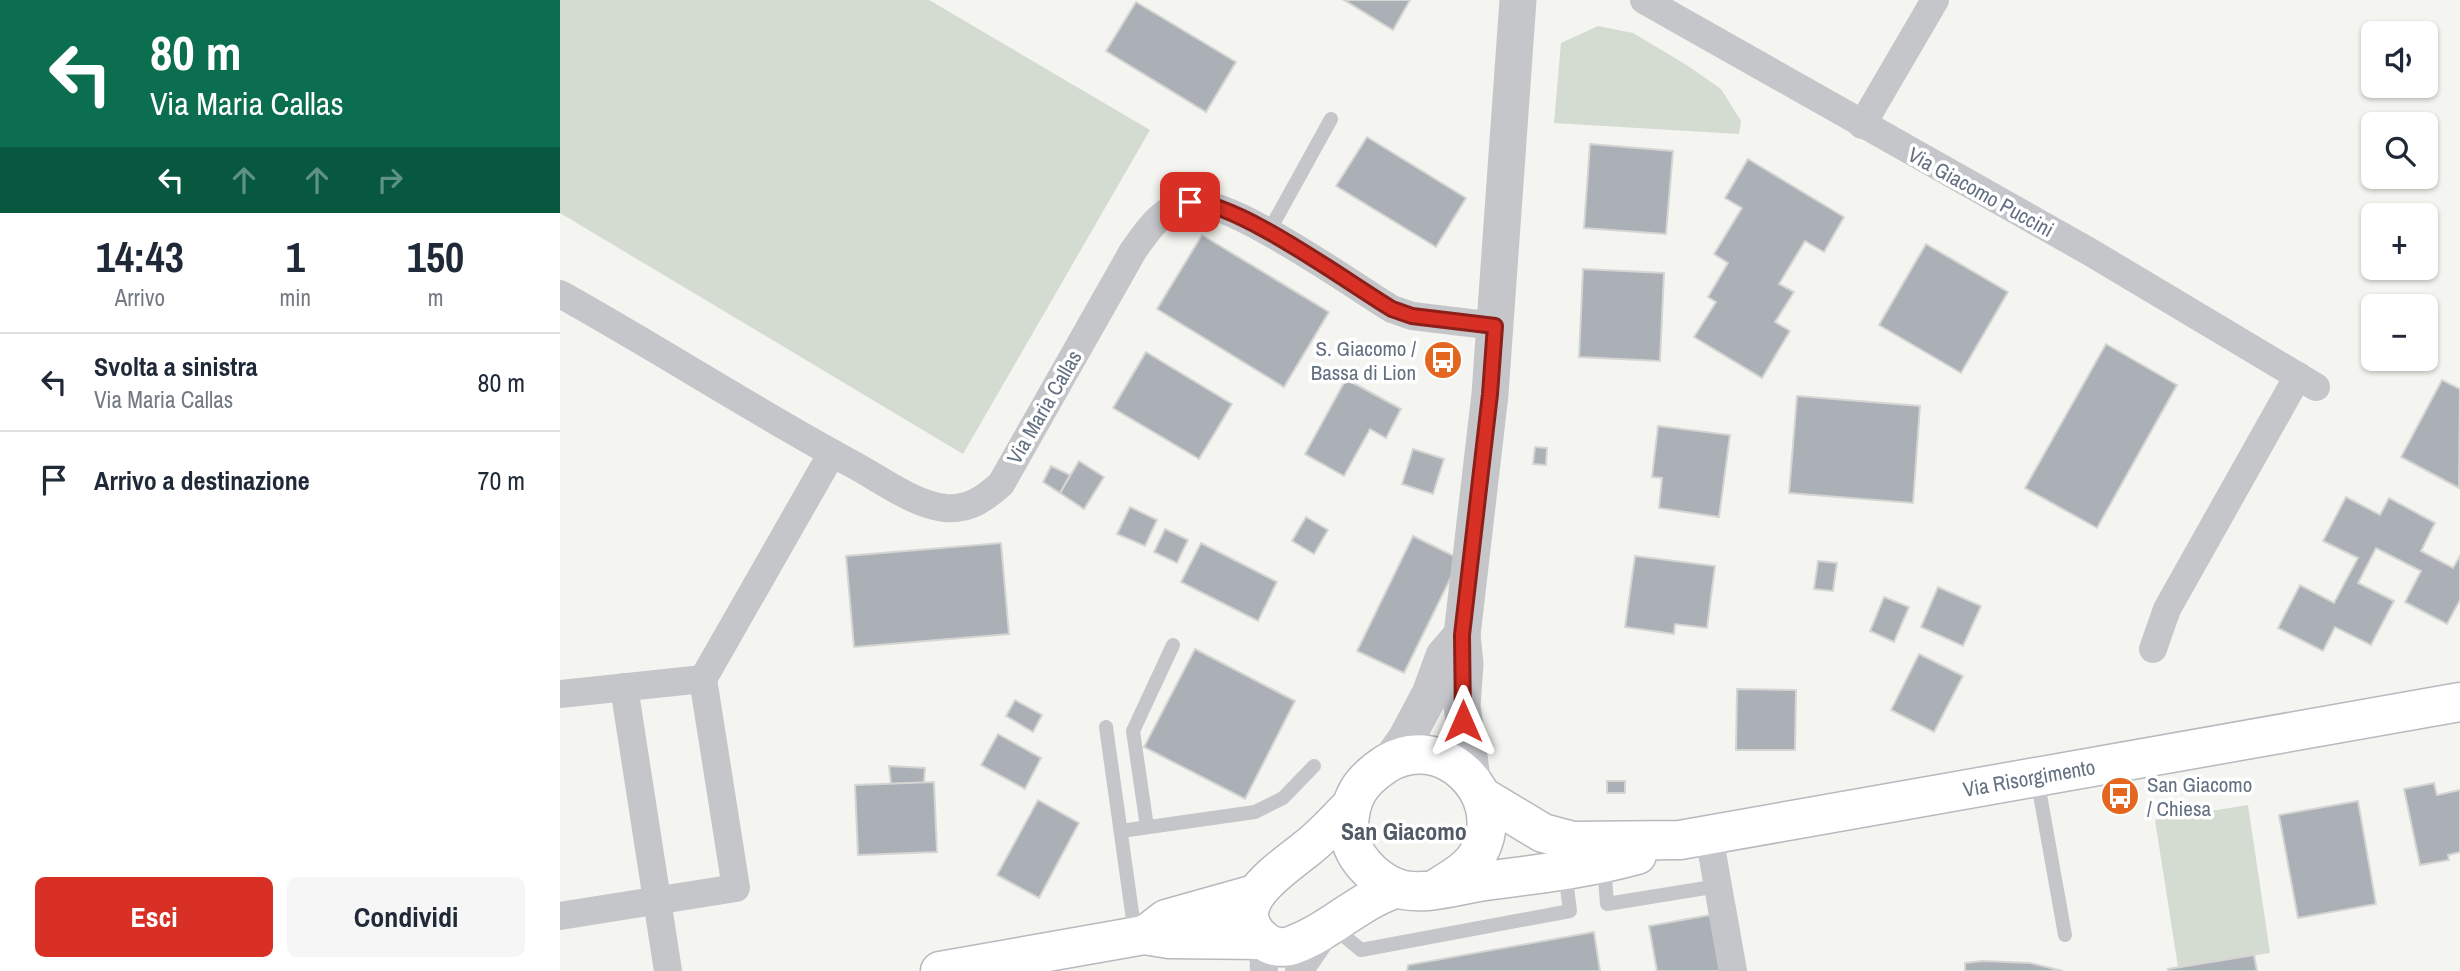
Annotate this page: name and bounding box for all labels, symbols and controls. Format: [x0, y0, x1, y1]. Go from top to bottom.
text: 80 m [150, 19, 242, 85]
map controls [2361, 21, 2438, 371]
button: sound [2361, 21, 2438, 98]
icon: left [35, 28, 126, 119]
text: Via Maria Callas [150, 82, 344, 125]
button: search [2361, 112, 2438, 189]
street label: Via Giacomo Puccini [1903, 140, 2059, 244]
icon: left [152, 161, 190, 199]
icon: ahead [225, 161, 263, 199]
icon: ahead [298, 161, 336, 199]
icon: right [371, 161, 409, 199]
pin [1160, 172, 1220, 232]
icon: arrive [1171, 183, 1209, 221]
button: + [2361, 203, 2438, 280]
text: 14:43 [96, 229, 184, 285]
text: 1 [286, 229, 305, 285]
text: 150 [407, 229, 464, 285]
text: Arrivo [115, 282, 165, 313]
text: min [280, 282, 311, 313]
text: m [428, 282, 443, 313]
button: − [2361, 294, 2438, 371]
place label: S. Giacomo / Bassa di Lion [1311, 334, 1416, 387]
bus stop icon: S. Giacomo / Bassa di Lion [1422, 339, 1464, 381]
street label: Via Maria Callas [1000, 345, 1088, 469]
text: Svolta a sinistra [94, 349, 258, 384]
icon: left [35, 363, 73, 401]
text: 80 m [478, 365, 525, 400]
text: Via Maria Callas [94, 384, 233, 415]
icon: arrive [35, 461, 73, 499]
text: Arrivo a destinazione [94, 463, 310, 498]
text: 70 m [478, 463, 525, 498]
position arrow [1426, 684, 1500, 758]
street label: Via Risorgimento [1961, 752, 2097, 804]
place label: San Giacomo / Chiesa [2147, 770, 2252, 823]
bus stop icon: San Giacomo / Chiesa [2099, 775, 2141, 817]
district label: San Giacomo [1341, 815, 1467, 847]
button: Esci [35, 877, 273, 957]
button: Condividi [287, 877, 525, 957]

